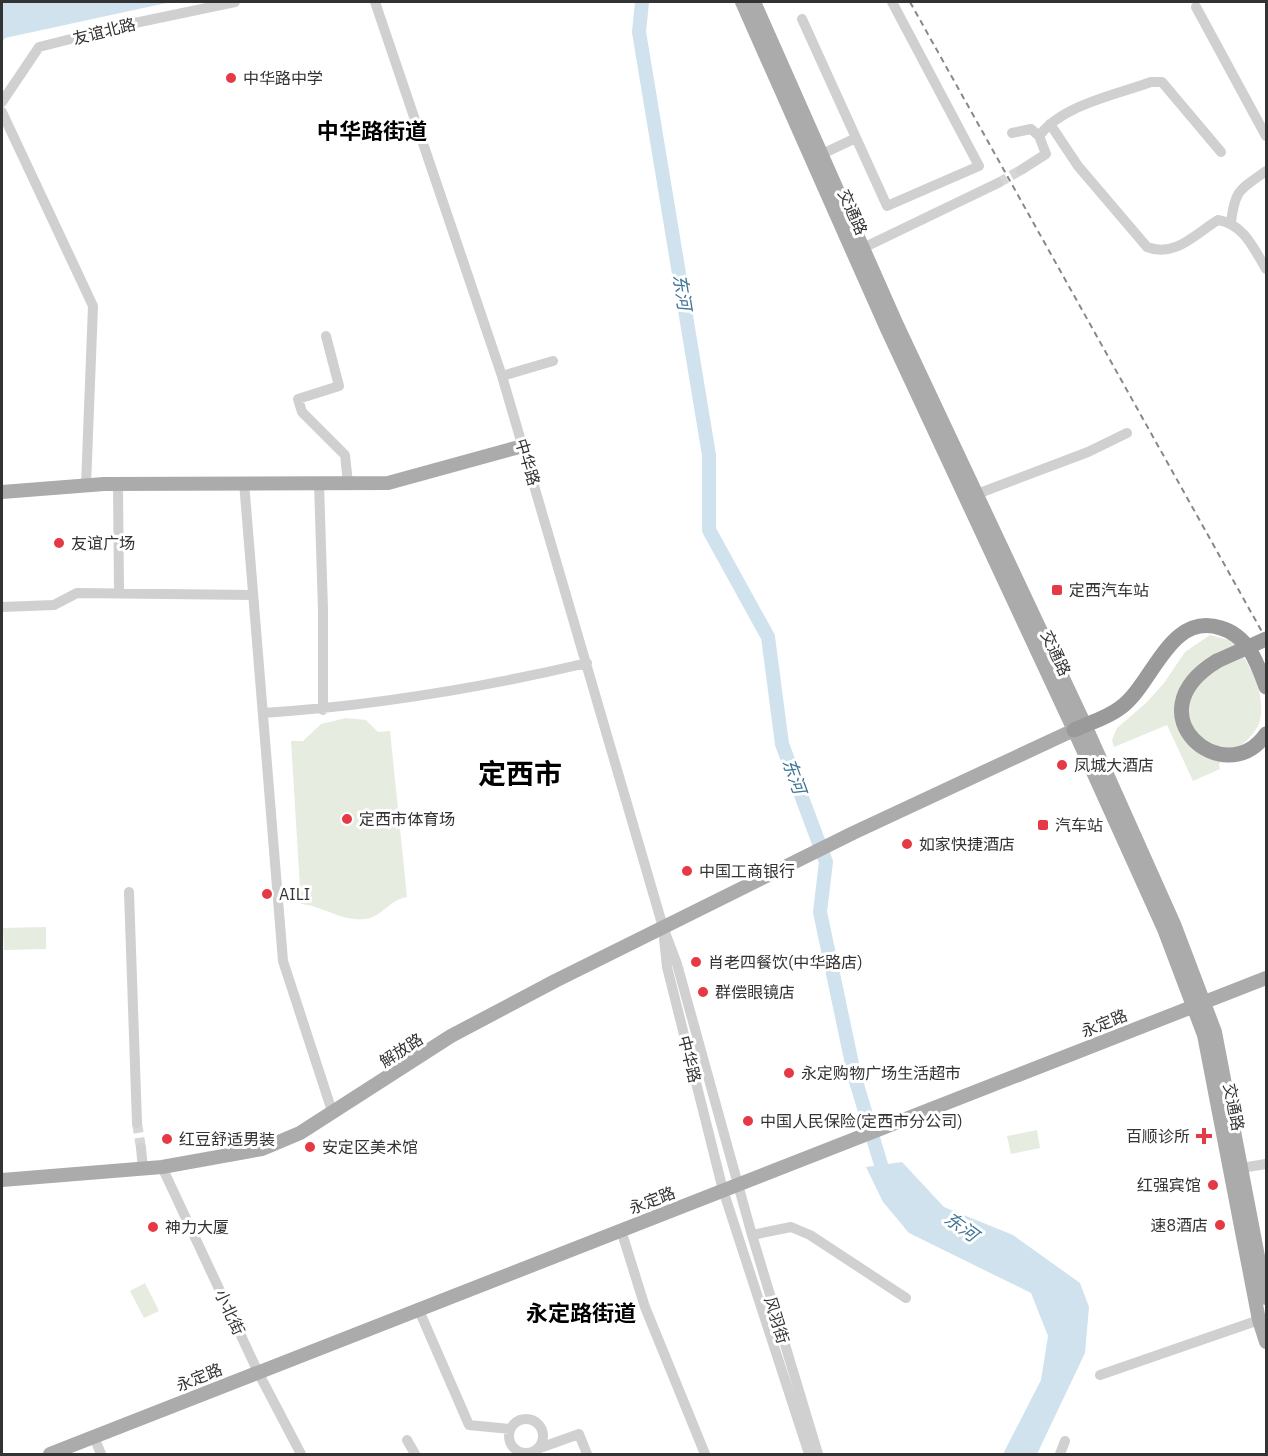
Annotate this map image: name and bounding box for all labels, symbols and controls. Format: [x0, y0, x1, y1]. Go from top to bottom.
street label: 友谊北路 [71, 14, 137, 48]
place label: 中华路中学 [243, 68, 323, 88]
marker: 中华路中学 [224, 71, 238, 85]
district label: 中华路街道 [317, 116, 427, 145]
street label: 交通路 [834, 186, 872, 238]
water label: 东河 [668, 272, 697, 314]
street label: 中华路 [511, 436, 545, 488]
place label: 友谊广场 [71, 533, 135, 553]
marker: 友谊广场 [52, 536, 66, 550]
place label: 定西汽车站 [1069, 580, 1149, 600]
marker: 定西汽车站 [1050, 583, 1064, 597]
street label: 交通路 [1037, 627, 1075, 679]
district label: 定西市 [478, 755, 562, 792]
water label: 东河 [778, 755, 812, 799]
place label: 凤城大酒店 [1074, 755, 1154, 775]
marker: 凤城大酒店 [1055, 758, 1069, 772]
place label: 定西市体育场 [359, 809, 455, 829]
marker: 定西市体育场 [340, 812, 354, 826]
place label: 汽车站 [1055, 815, 1103, 835]
marker: 汽车站 [1036, 818, 1050, 832]
place label: 如家快捷酒店 [919, 834, 1015, 854]
marker: 如家快捷酒店 [900, 837, 914, 851]
place label: 中国工商银行 [699, 861, 795, 881]
marker: 中国工商银行 [680, 864, 694, 878]
place label: AILI [279, 884, 310, 904]
marker: AILI [260, 887, 274, 901]
place label: 肖老四餐饮(中华路店) [708, 952, 863, 972]
marker: 肖老四餐饮(中华路店) [689, 955, 703, 969]
place label: 群偿眼镜店 [715, 982, 795, 1002]
marker: 群偿眼镜店 [696, 985, 710, 999]
street label: 永定路 [1078, 1005, 1130, 1041]
street label: 解放路 [375, 1029, 427, 1071]
street label: 中华路 [674, 1033, 706, 1085]
place label: 永定购物广场生活超市 [801, 1063, 961, 1083]
marker: 永定购物广场生活超市 [782, 1066, 796, 1080]
street label: 交通路 [1220, 1082, 1248, 1132]
place label: 中国人民保险(定西市分公司) [760, 1111, 963, 1131]
marker: 中国人民保险(定西市分公司) [741, 1114, 755, 1128]
place label: 百顺诊所 [1126, 1126, 1190, 1146]
marker: 百顺诊所 [1195, 1127, 1213, 1145]
place label: 红豆舒适男装 [179, 1129, 275, 1149]
marker: 红豆舒适男装 [160, 1132, 174, 1146]
place label: 安定区美术馆 [322, 1137, 418, 1157]
marker: 安定区美术馆 [303, 1140, 317, 1154]
place label: 红强宾馆 [1137, 1175, 1201, 1195]
marker: 红强宾馆 [1206, 1178, 1220, 1192]
street label: 永定路 [626, 1182, 678, 1218]
water label: 东河 [940, 1207, 985, 1248]
place label: 速8酒店 [1150, 1215, 1208, 1235]
place label: 神力大厦 [165, 1217, 229, 1237]
marker: 速8酒店 [1213, 1218, 1227, 1232]
marker: 神力大厦 [146, 1220, 160, 1234]
street label: 小北街 [211, 1286, 249, 1338]
street label: 风羽街 [760, 1294, 794, 1346]
district label: 永定路街道 [526, 1298, 636, 1327]
street label: 永定路 [173, 1359, 225, 1395]

